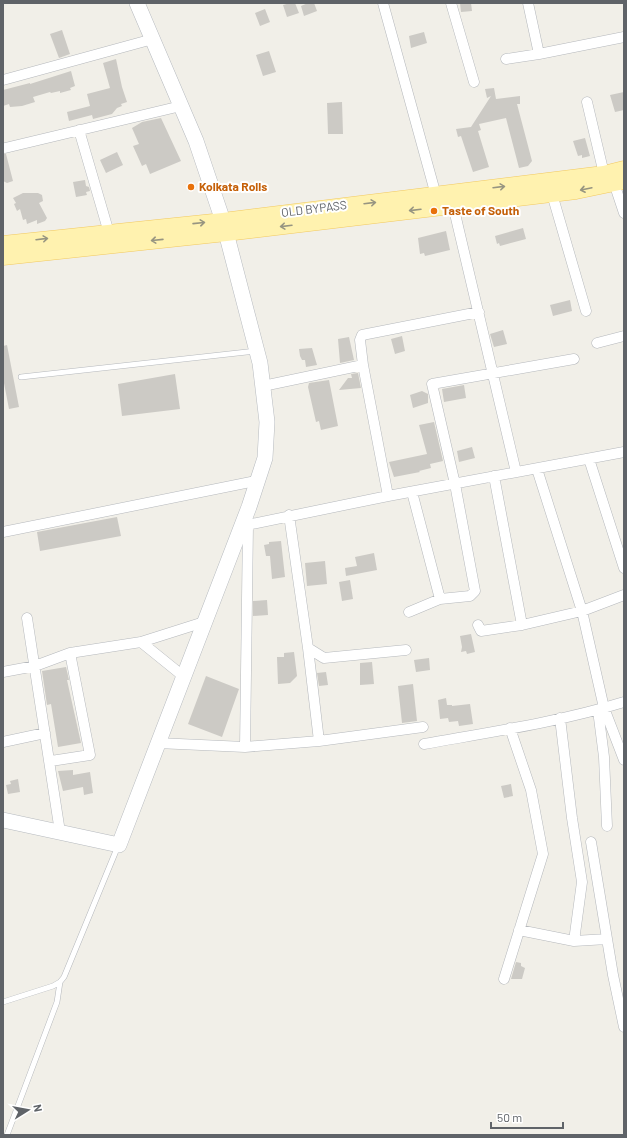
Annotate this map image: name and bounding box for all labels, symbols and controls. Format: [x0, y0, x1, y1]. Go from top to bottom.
place label: Kolkata Rolls [199, 179, 267, 193]
marker: Kolkata Rolls [186, 182, 196, 192]
one-way arrow [492, 183, 505, 191]
one-way arrow [580, 185, 593, 193]
street label: OLD BYPASS [280, 197, 347, 219]
one-way arrow [363, 199, 376, 206]
place label: Taste of South [442, 203, 519, 217]
one-way arrow [409, 206, 422, 214]
marker: Taste of South [429, 206, 439, 216]
one-way arrow [192, 220, 205, 227]
one-way arrow [280, 222, 293, 229]
one-way arrow [35, 235, 48, 243]
one-way arrow [151, 236, 164, 243]
north arrow [8, 1090, 48, 1130]
text: N [31, 1103, 45, 1113]
scale bar [491, 1104, 563, 1130]
text: 50 m [497, 1110, 522, 1124]

